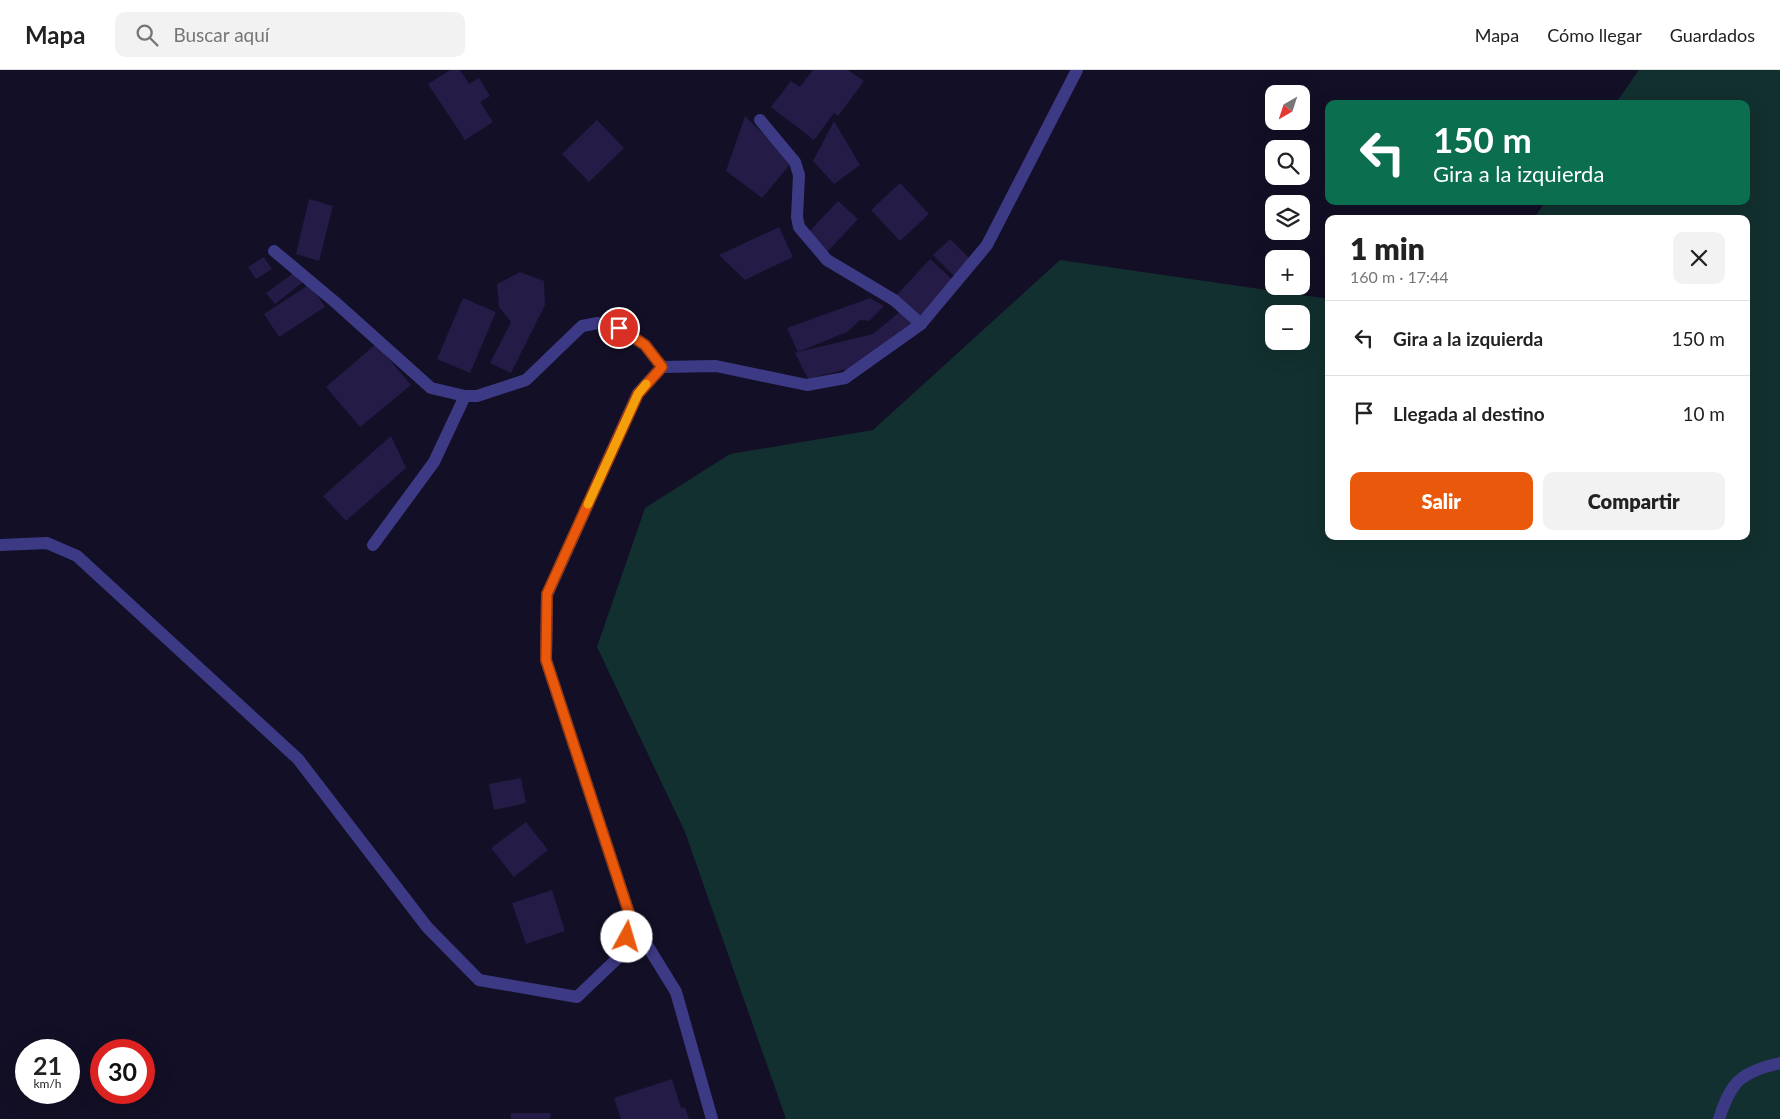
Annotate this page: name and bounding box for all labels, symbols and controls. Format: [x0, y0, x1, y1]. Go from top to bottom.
search box [115, 12, 465, 57]
text: Mapa [25, 20, 85, 49]
icon: search [133, 21, 161, 49]
text: Buscar aquí [173, 23, 269, 46]
text: Mapa [1475, 24, 1519, 46]
text: Cómo llegar [1547, 24, 1642, 46]
text: Guardados [1670, 24, 1755, 46]
north arrow [1265, 85, 1310, 130]
map controls [1265, 85, 1310, 350]
text: 150 m [1433, 118, 1532, 160]
icon: left [1350, 120, 1415, 185]
button: search [1265, 140, 1310, 185]
text: Gira a la izquierda [1433, 160, 1604, 187]
button: layers [1265, 195, 1310, 240]
text: 1 min [1350, 230, 1425, 266]
button: close [1673, 232, 1725, 284]
button: + [1265, 250, 1310, 295]
text: 160 m · 17:44 [1350, 267, 1449, 286]
button: − [1265, 305, 1310, 350]
pin [598, 307, 640, 349]
icon: arrive [605, 314, 633, 342]
icon: left [1350, 324, 1378, 352]
text: Gira a la izquierda [1393, 327, 1543, 350]
text: 150 m [1671, 327, 1725, 350]
icon: arrive [1350, 399, 1378, 427]
text: Llegada al destino [1393, 402, 1545, 425]
text: 10 m [1682, 402, 1725, 425]
button: Salir [1350, 472, 1533, 530]
button: Compartir [1543, 472, 1725, 530]
position arrow [600, 910, 652, 962]
speed limit sign: 30 [90, 1039, 155, 1104]
text: 21 [33, 1050, 62, 1080]
text: km/h [33, 1076, 62, 1091]

